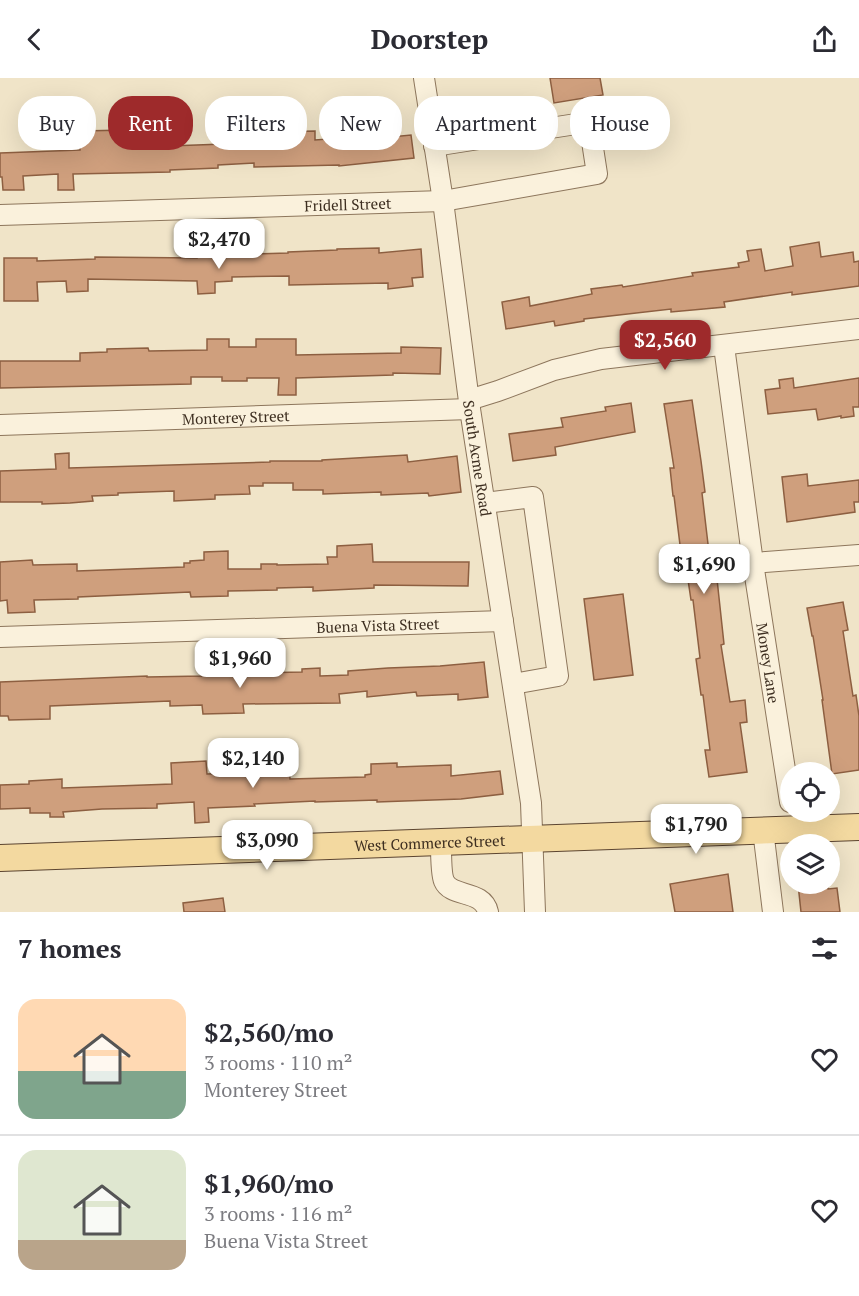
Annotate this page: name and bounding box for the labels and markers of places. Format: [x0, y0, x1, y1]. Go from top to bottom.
pin: $2,470 [170, 219, 268, 270]
pin: $2,560 [616, 320, 714, 371]
pin: $1,690 [655, 544, 753, 595]
pin: $1,960 [191, 638, 289, 689]
pin: $2,140 [204, 738, 302, 789]
pin: $1,790 [647, 804, 745, 855]
pin: $3,090 [218, 820, 316, 871]

